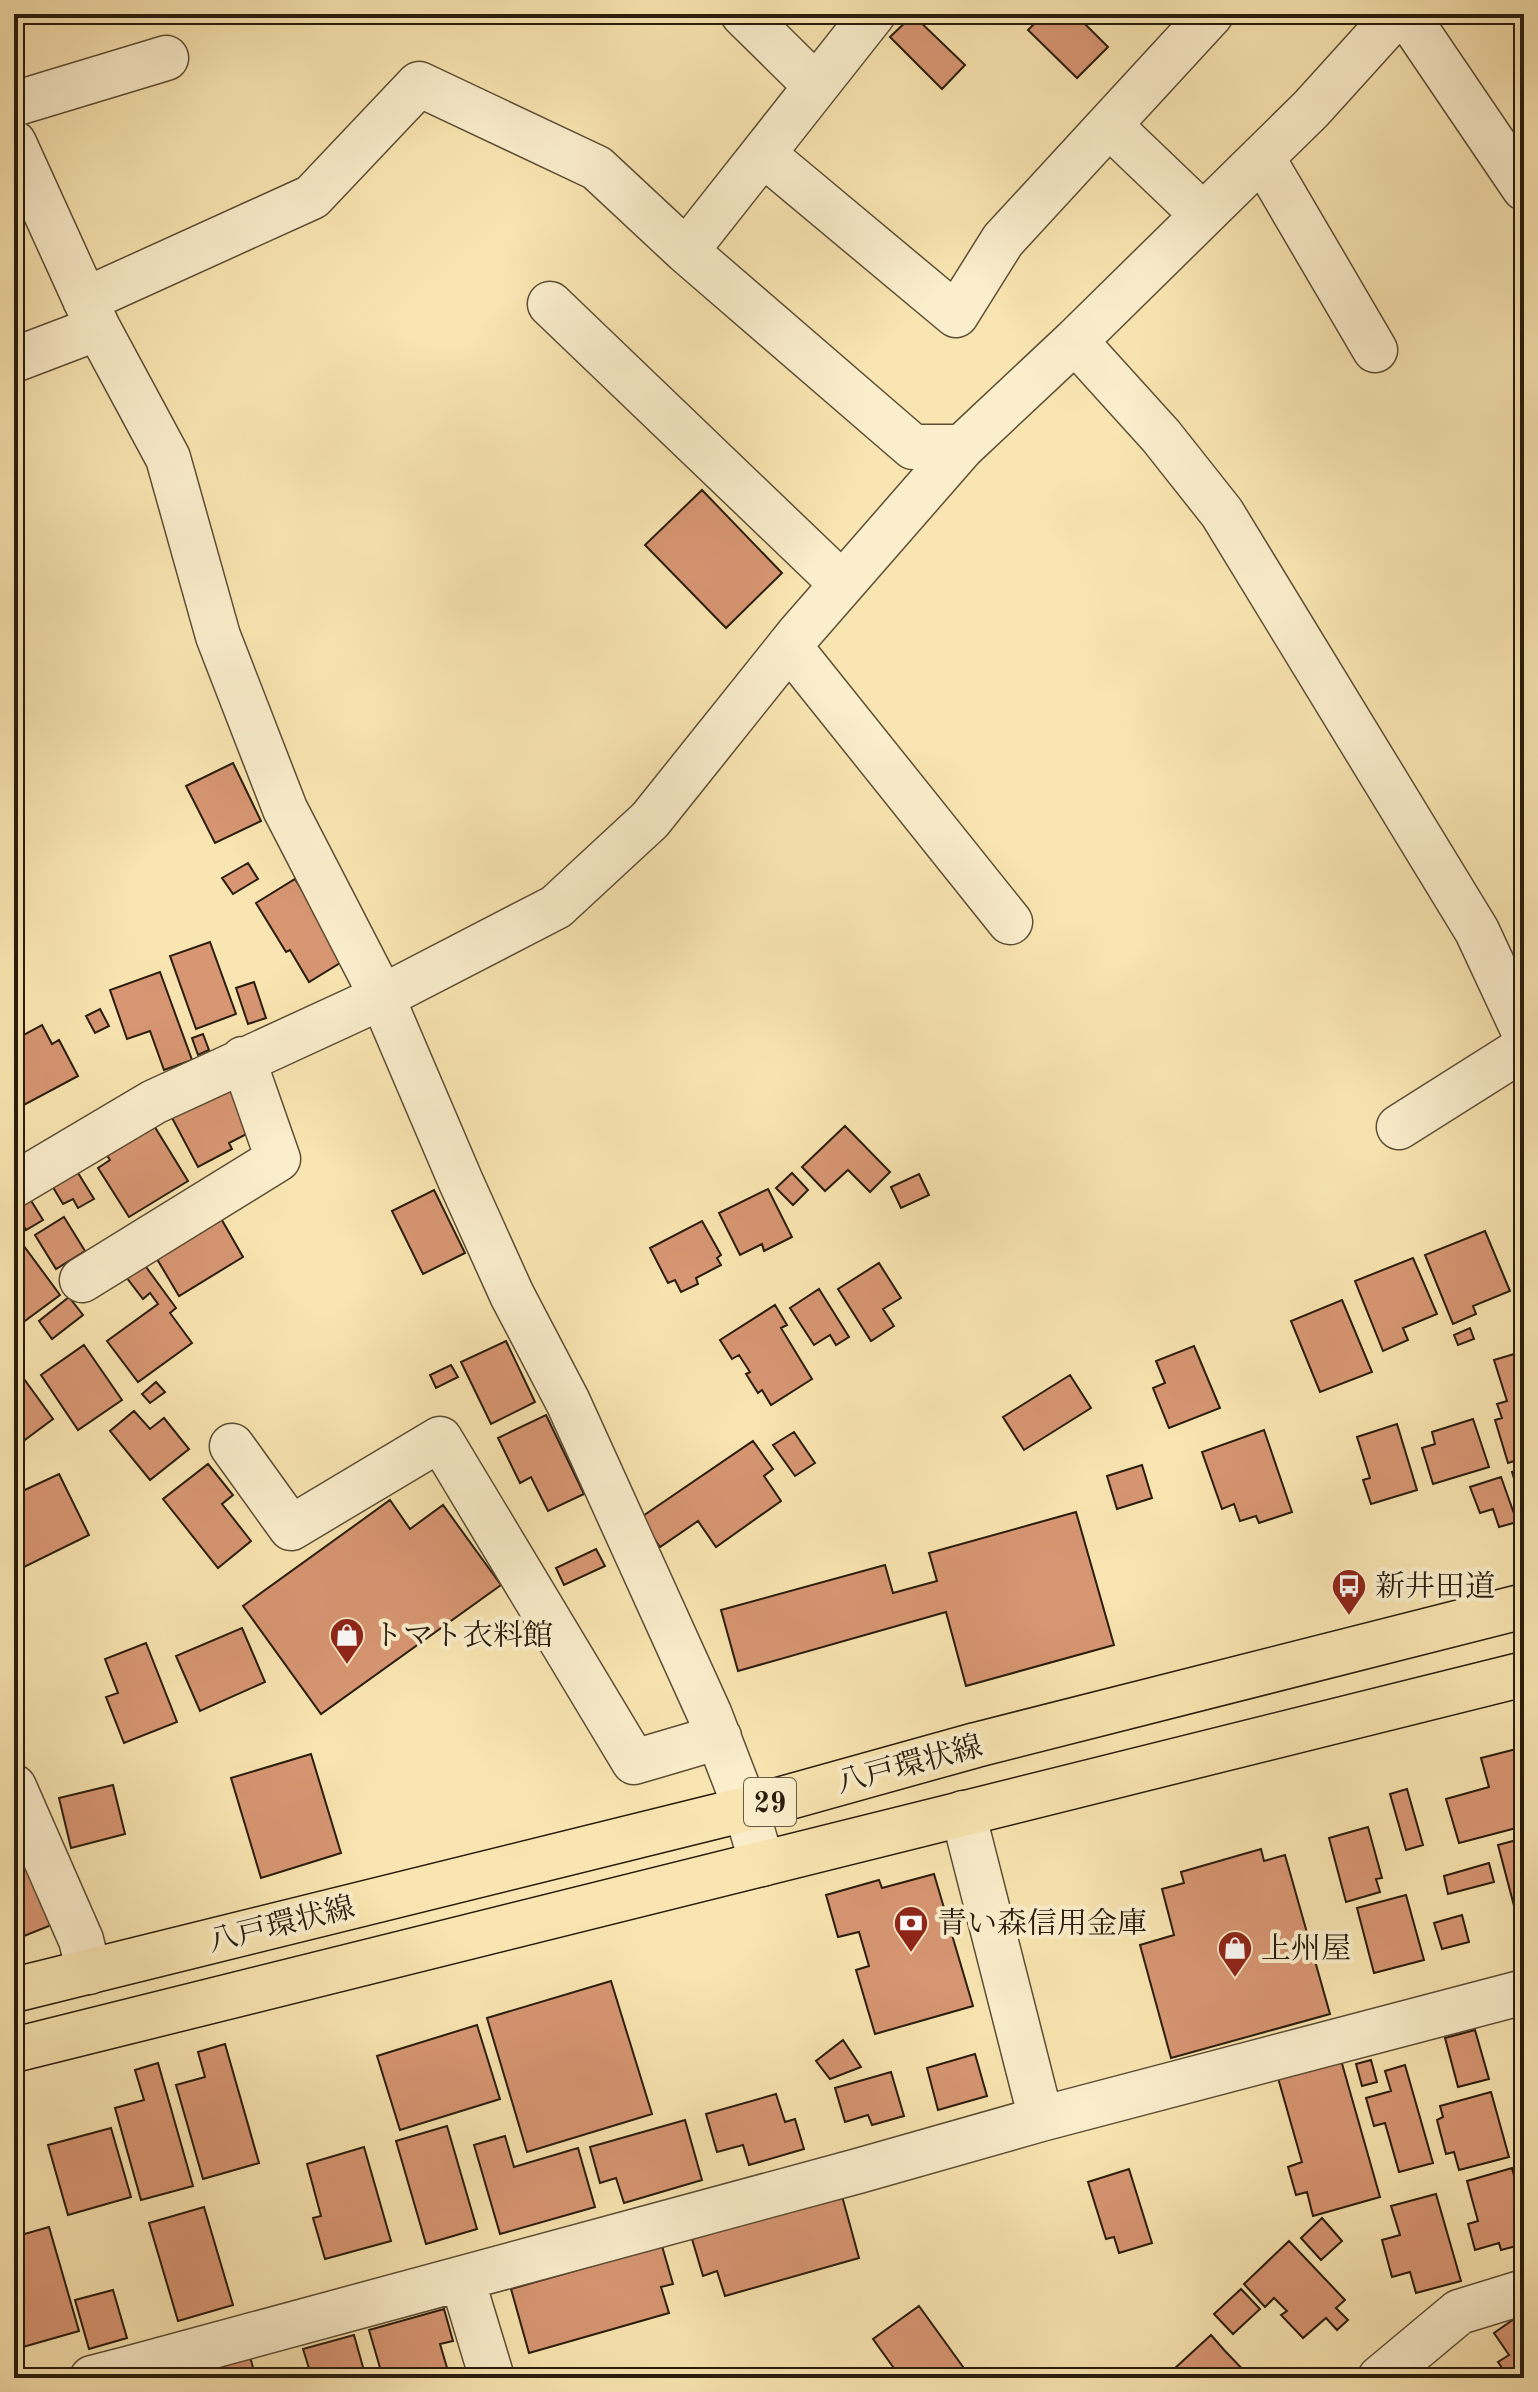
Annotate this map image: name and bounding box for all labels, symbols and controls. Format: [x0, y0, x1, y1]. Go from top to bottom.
bus stop icon: 新井田道 [1330, 1567, 1368, 1617]
place label: 新井田道 [1375, 1570, 1495, 1603]
shop icon: トマト衣料館 [328, 1616, 366, 1666]
place label: トマト衣料館 [373, 1619, 553, 1652]
street label: 八戸環状線 [832, 1729, 986, 1800]
road number: 29 [744, 1778, 796, 1826]
street label: 八戸環状線 [204, 1890, 358, 1959]
bank icon: 青い森信用金庫 [892, 1904, 930, 1954]
place label: 青い森信用金庫 [937, 1907, 1147, 1940]
shop icon: 上州屋 [1216, 1929, 1254, 1979]
place label: 上州屋 [1261, 1933, 1351, 1965]

